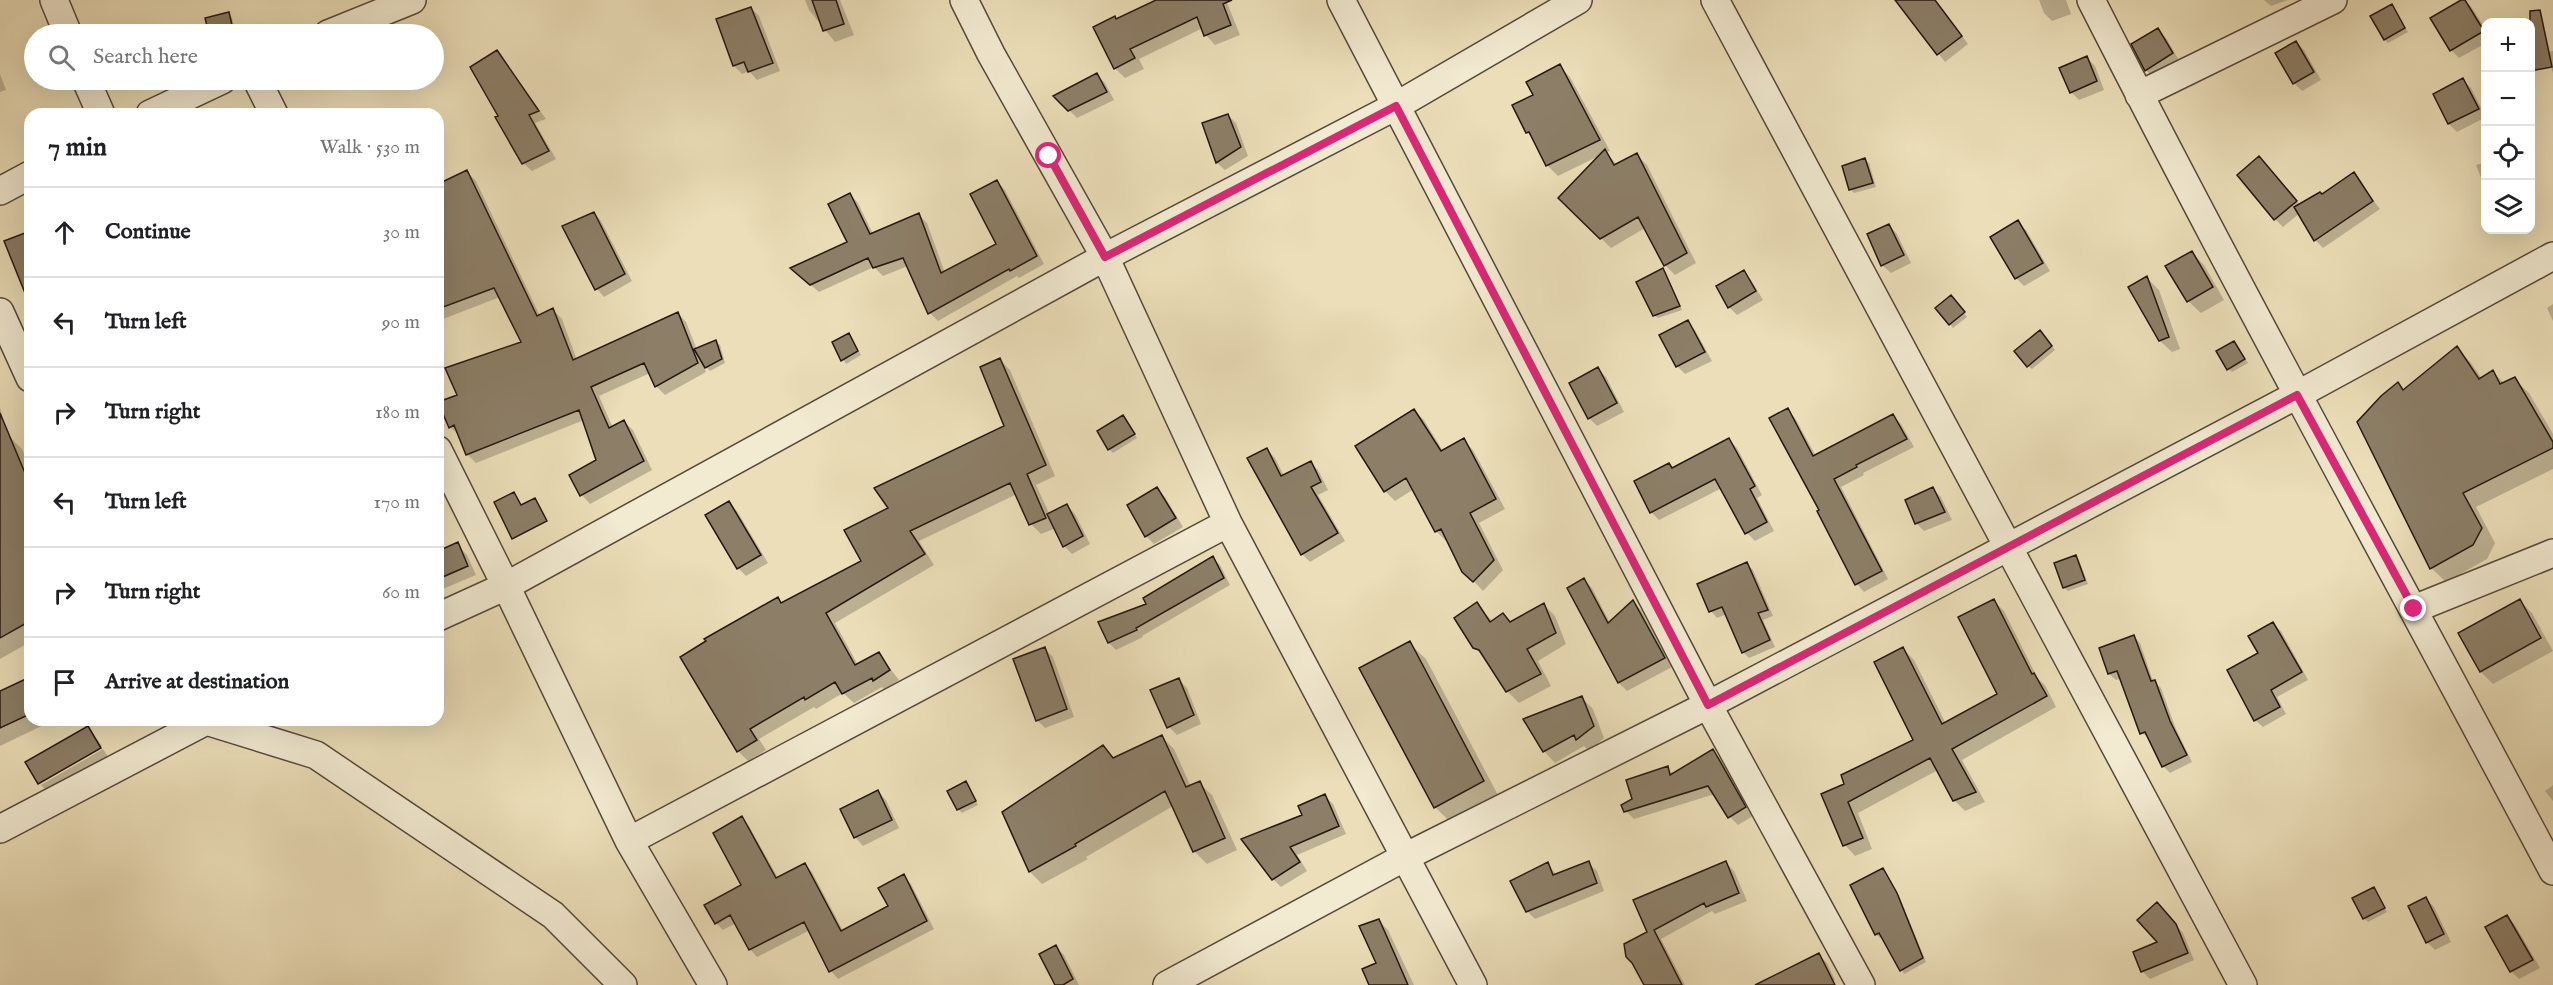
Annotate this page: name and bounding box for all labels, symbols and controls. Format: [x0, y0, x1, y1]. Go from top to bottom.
map controls [2481, 18, 2535, 234]
button: + [2481, 18, 2535, 72]
search box [24, 24, 444, 90]
icon: search [45, 41, 78, 74]
text: Search here [93, 43, 198, 71]
button: − [2481, 72, 2535, 126]
button: locate [2481, 126, 2535, 180]
text: 7 min [48, 131, 107, 164]
text: Walk · 530 m [320, 135, 420, 160]
route start [1035, 142, 1061, 168]
button: layers [2481, 180, 2535, 234]
icon: ahead [48, 216, 81, 249]
text: Continue [105, 218, 191, 246]
text: 30 m [383, 220, 420, 245]
icon: left [48, 306, 81, 339]
text: Turn left [105, 308, 187, 336]
text: 90 m [382, 310, 420, 335]
icon: right [48, 396, 81, 429]
text: Turn right [105, 398, 200, 426]
text: 180 m [375, 400, 420, 425]
icon: left [48, 486, 81, 519]
text: Turn left [105, 488, 187, 516]
text: 170 m [374, 490, 420, 515]
icon: right [48, 576, 81, 609]
text: Turn right [105, 578, 200, 606]
text: 60 m [382, 580, 420, 605]
route end [2400, 595, 2426, 621]
icon: arrive [48, 666, 81, 699]
text: Arrive at destination [105, 668, 289, 696]

